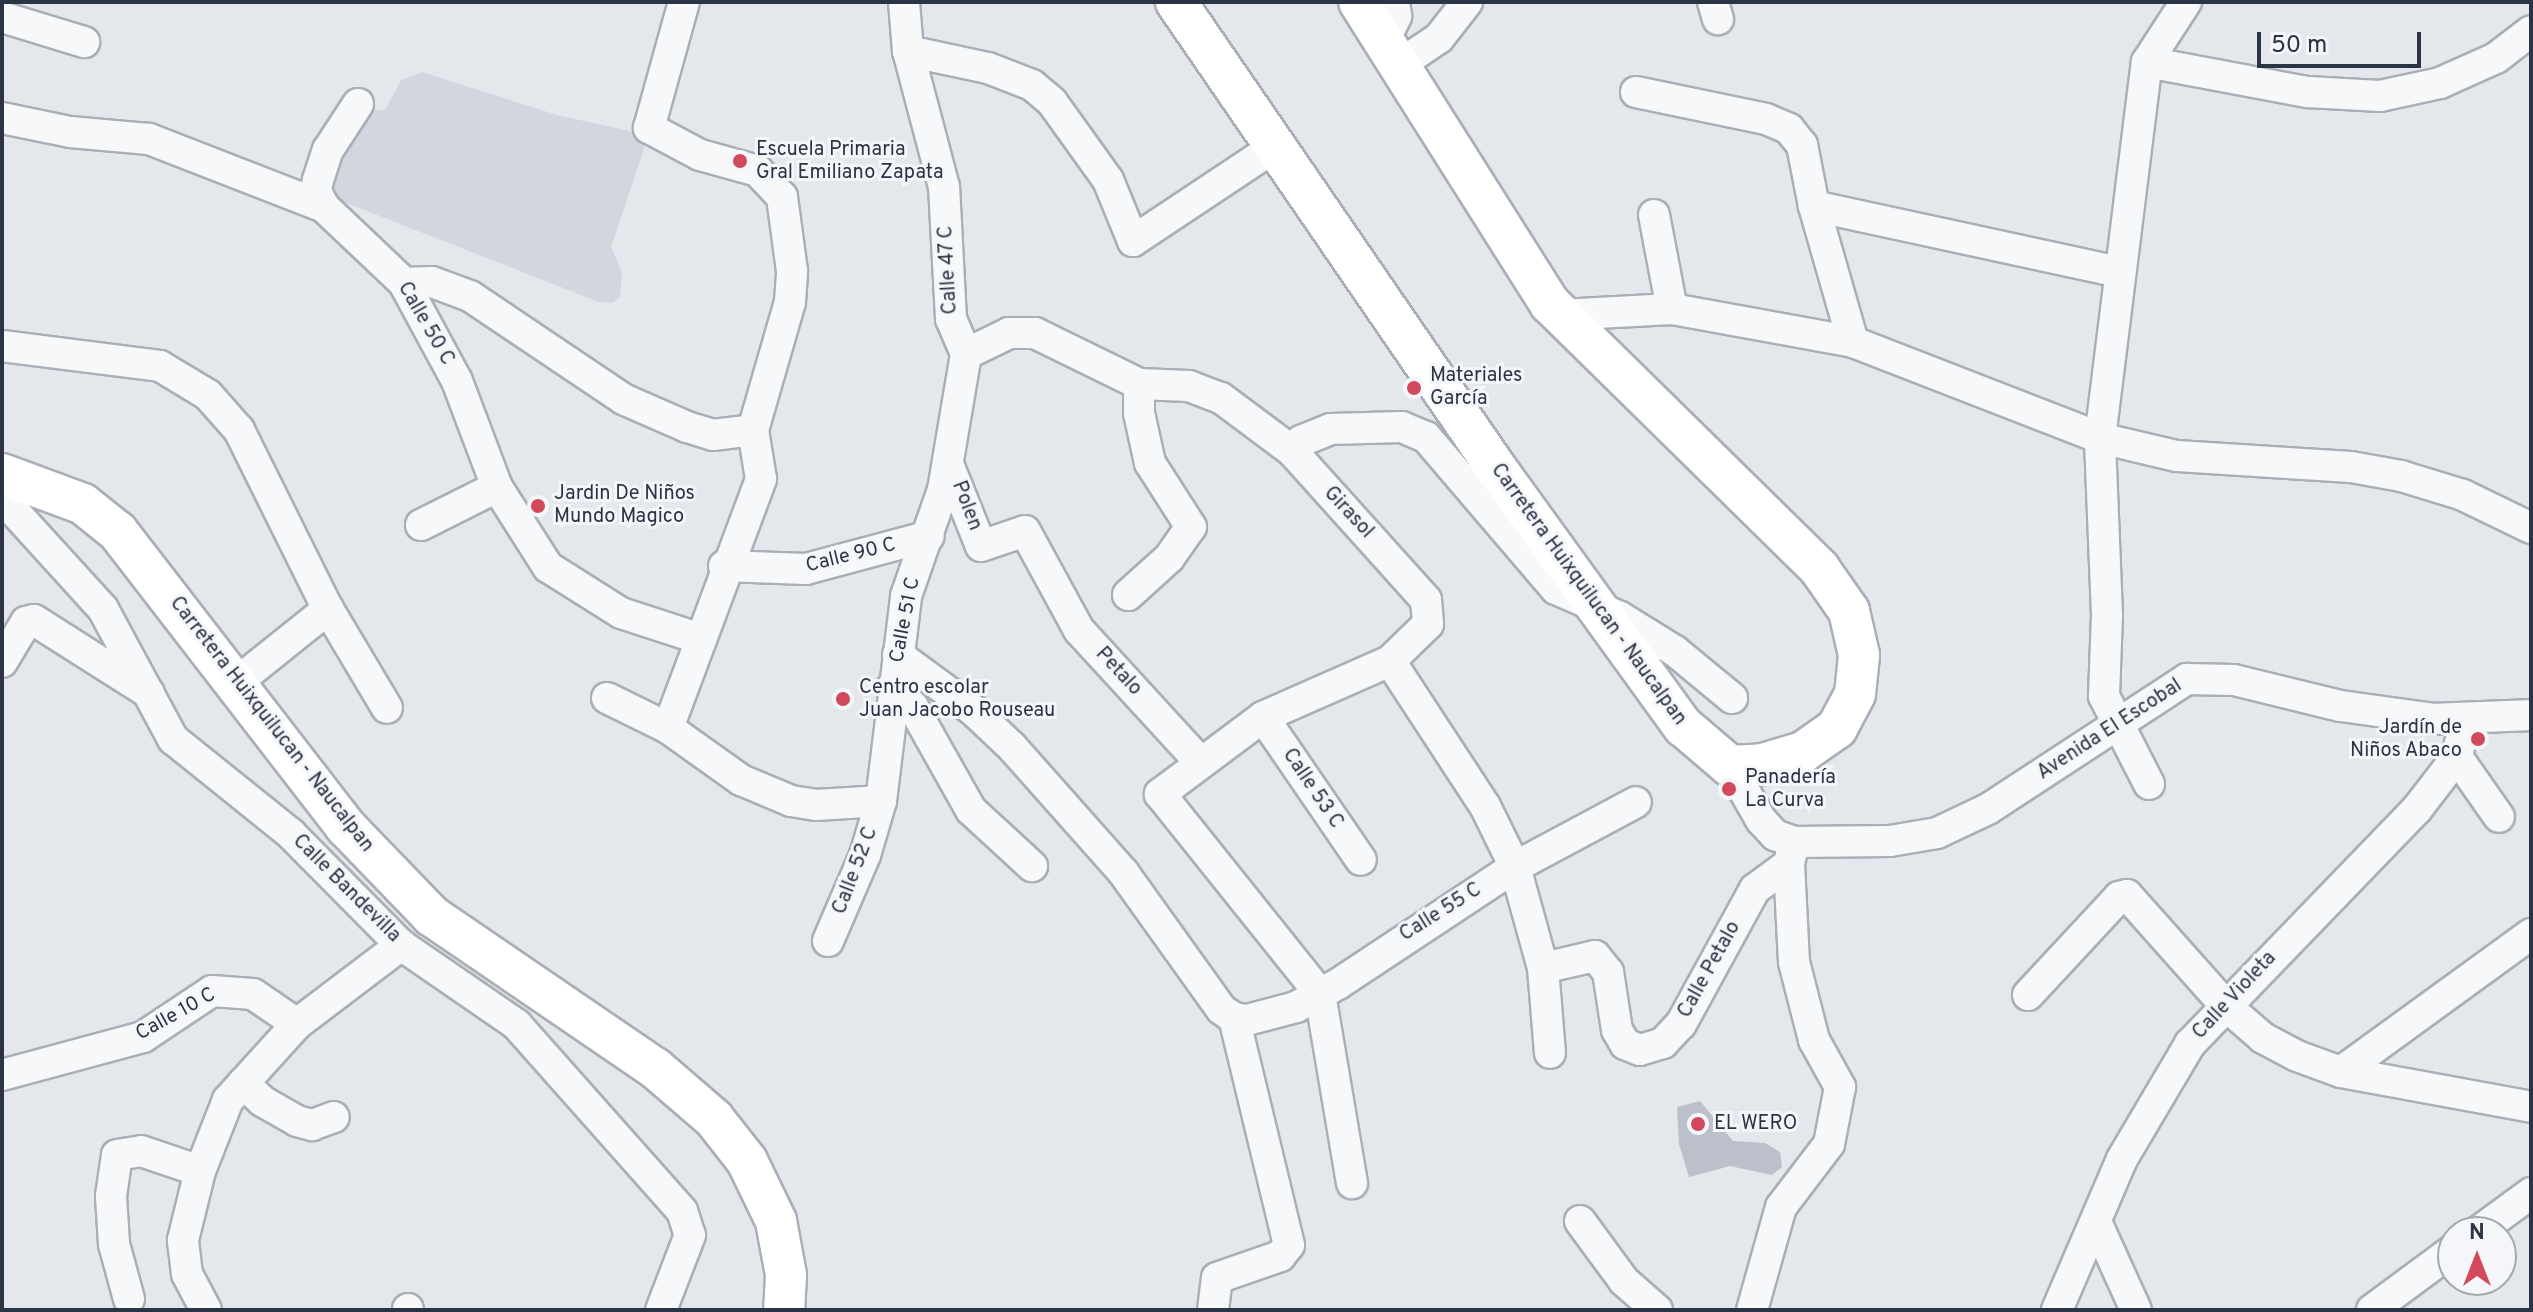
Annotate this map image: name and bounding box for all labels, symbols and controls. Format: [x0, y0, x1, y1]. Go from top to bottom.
scale bar [2261, 16, 2425, 66]
text: 50 m [2271, 31, 2327, 61]
place label: Escuela Primaria Gral Emiliano Zapata [756, 138, 943, 185]
marker: Escuela Primaria Gral Emiliano Zapata [731, 152, 749, 170]
street label: Calle 47 C [935, 225, 963, 315]
street label: Calle 50 C [392, 278, 458, 370]
place label: Materiales García [1430, 364, 1522, 411]
marker: Materiales García [1405, 379, 1423, 397]
street label: Carretera Huixquilucan - Naucalpan [1485, 459, 1691, 731]
street label: Polen [946, 478, 986, 534]
place label: Jardin De Niños Mundo Magico [554, 482, 695, 529]
street label: Girasol [1318, 482, 1378, 544]
marker: Jardin De Niños Mundo Magico [529, 497, 547, 515]
street label: Calle 90 C [804, 533, 898, 579]
street label: Calle 51 C [886, 575, 926, 665]
street label: Carretera Huixquilucan - Naucalpan [164, 592, 378, 858]
street label: Petalo [1090, 643, 1146, 701]
street label: Avenida El Escobal [2033, 674, 2187, 786]
place label: Centro escolar Juan Jacobo Rouseau [859, 676, 1055, 723]
marker: Centro escolar Juan Jacobo Rouseau [834, 690, 852, 708]
place label: Jardín de Niños Abaco [2349, 716, 2462, 763]
marker: Jardín de Niños Abaco [2469, 730, 2487, 748]
street label: Calle 53 C [1276, 744, 1348, 834]
place label: Panadería La Curva [1745, 766, 1836, 813]
marker: Panadería La Curva [1720, 780, 1738, 798]
street label: Calle 52 C [828, 824, 884, 918]
street label: Calle Bandevilla [287, 830, 405, 948]
street label: Calle 55 C [1396, 878, 1486, 948]
street label: Calle Petalo [1674, 917, 1746, 1023]
street label: Calle Violeta [2188, 947, 2282, 1045]
street label: Calle 10 C [132, 983, 220, 1047]
place label: EL WERO [1714, 1112, 1798, 1136]
marker: EL WERO [1689, 1115, 1707, 1133]
north arrow [2437, 1216, 2517, 1296]
text: N [2469, 1220, 2485, 1247]

